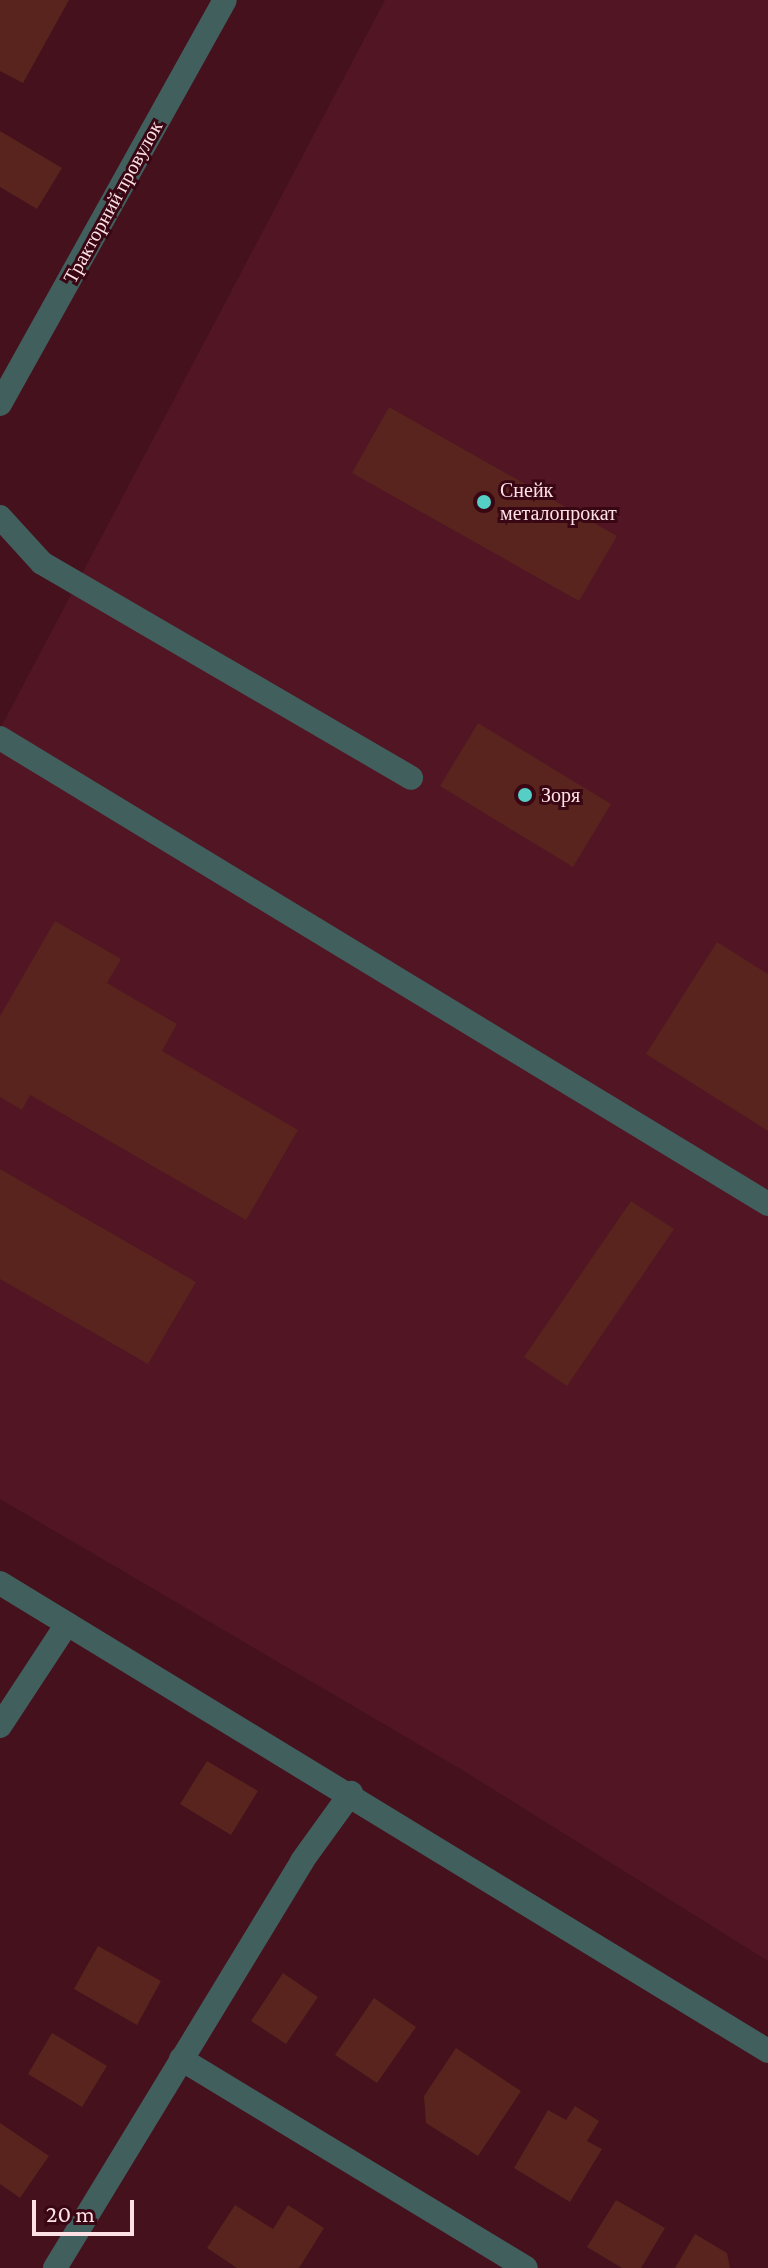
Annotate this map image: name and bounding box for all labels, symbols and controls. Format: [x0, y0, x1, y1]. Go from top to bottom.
street label: Тракторний провулок [58, 116, 168, 288]
place label: Снейк металопрокат [500, 478, 617, 525]
marker: Снейк металопрокат [475, 493, 493, 511]
place label: Зоря [541, 783, 580, 807]
marker: Зоря [516, 786, 534, 804]
scale bar [36, 2184, 138, 2234]
text: 20 m [46, 2200, 95, 2227]

